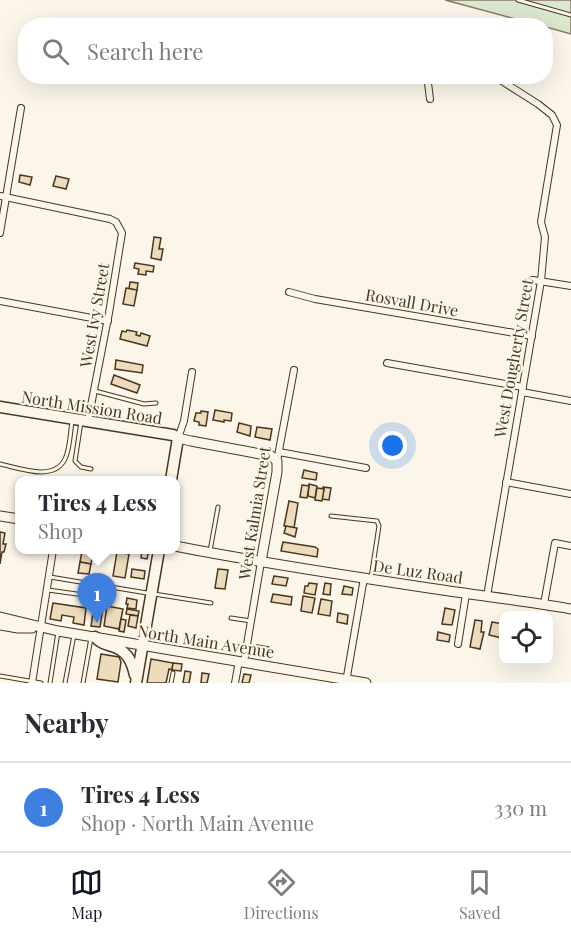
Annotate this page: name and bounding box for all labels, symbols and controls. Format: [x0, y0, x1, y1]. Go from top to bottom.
search box [18, 18, 553, 84]
icon: search [39, 35, 72, 68]
text: Search here [87, 36, 203, 66]
street label: West Ivy Street [74, 261, 114, 370]
street label: West Dougherty Street [489, 277, 537, 440]
street label: Rosvall Drive [364, 283, 460, 321]
street label: North Mission Road [20, 386, 164, 428]
your location [378, 431, 407, 460]
street label: West Kalmia Street [233, 445, 275, 582]
popup [15, 476, 180, 554]
text: Tires 4 Less [38, 487, 157, 517]
text: Shop [38, 517, 83, 544]
street label: De Luz Road [372, 554, 464, 588]
pin: 1 [78, 574, 116, 623]
map controls [499, 611, 553, 665]
button: locate [499, 611, 553, 665]
street label: North Main Avenue [136, 620, 276, 662]
text: Nearby [24, 705, 109, 740]
text: Tires 4 Less [81, 779, 200, 809]
text: 1 [40, 794, 47, 821]
text: 330 m [494, 794, 547, 821]
text: Shop · North Main Avenue [81, 809, 314, 836]
tab: Map [70, 866, 103, 923]
tab: Directions [244, 866, 319, 923]
tab: Saved [459, 866, 501, 923]

